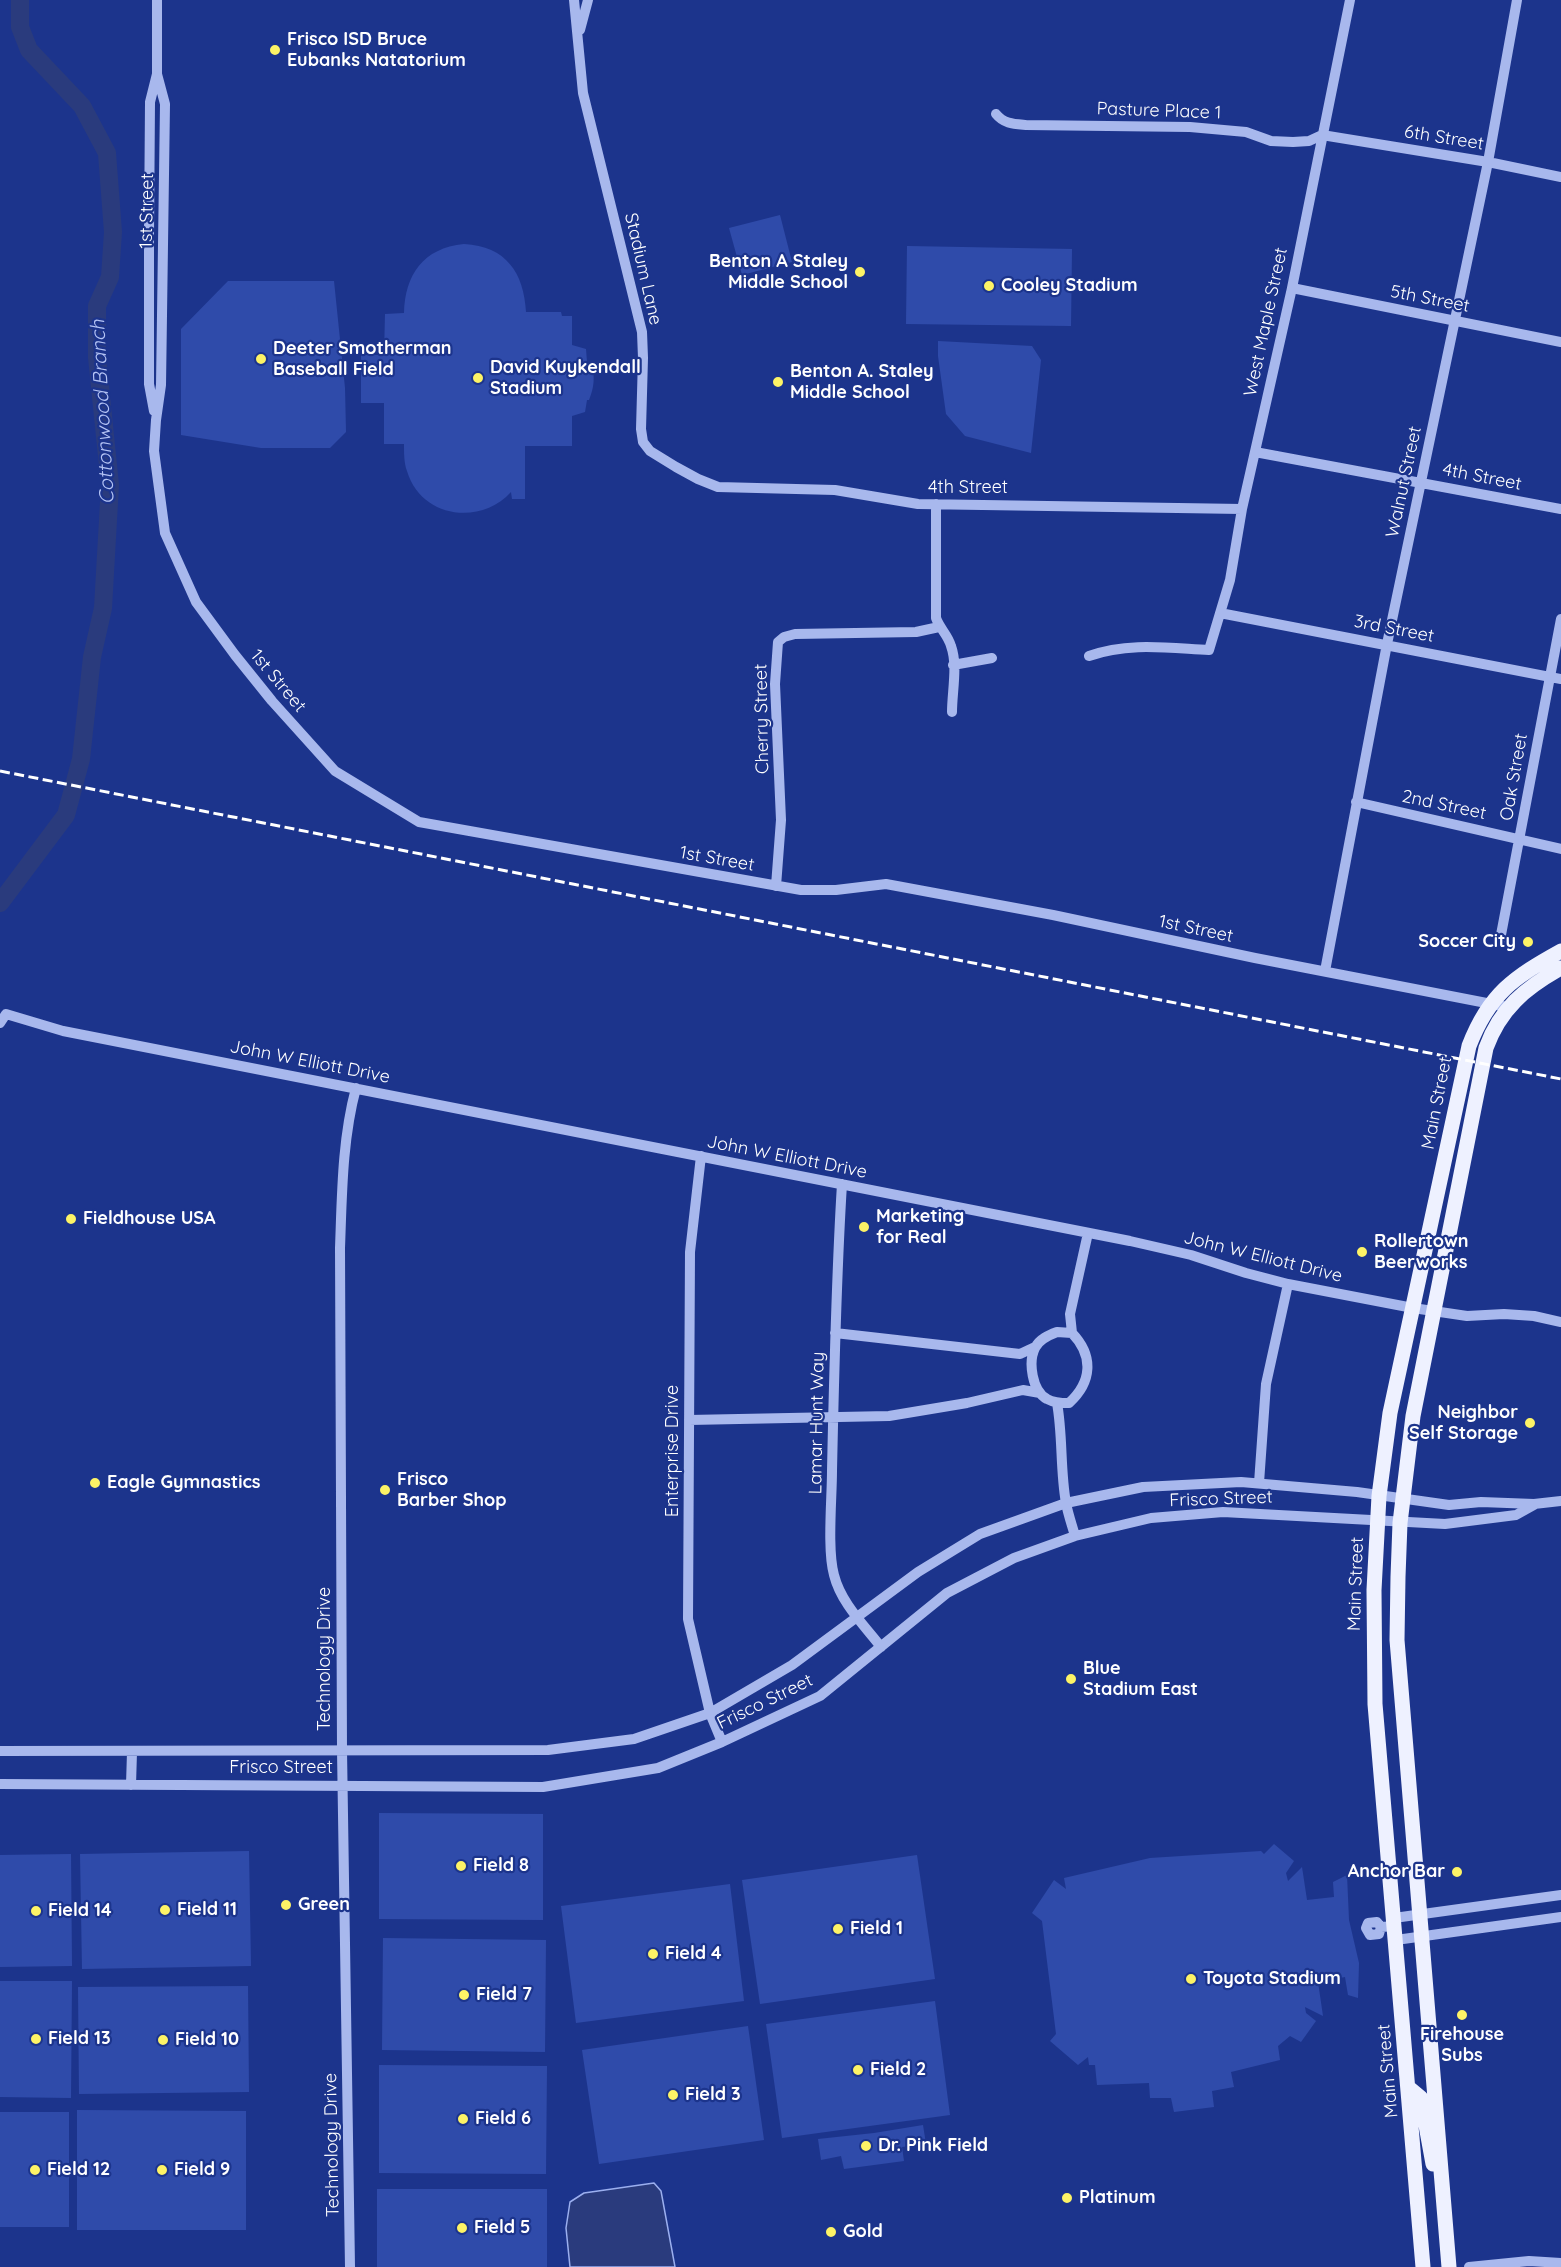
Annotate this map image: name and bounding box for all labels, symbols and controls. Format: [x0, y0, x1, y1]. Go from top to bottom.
place label: Frisco ISD Bruce Eubanks Natatorium [287, 29, 466, 72]
marker: Frisco ISD Bruce Eubanks Natatorium [268, 43, 282, 57]
street label: Pasture Place 1 [1096, 98, 1222, 124]
street label: 6th Street [1403, 121, 1485, 155]
street label: 1st Street [136, 173, 158, 249]
street label: Stadium Lane [620, 211, 666, 327]
street label: West Maple Street [1240, 246, 1292, 398]
place label: Benton A Staley Middle School [709, 251, 848, 294]
marker: Benton A Staley Middle School [853, 265, 867, 279]
place label: Cooley Stadium [1001, 275, 1138, 297]
marker: Cooley Stadium [982, 279, 996, 293]
street label: 5th Street [1389, 281, 1471, 317]
water label: Cottonwood Branch [86, 319, 120, 505]
place label: Deeter Smotherman Baseball Field [273, 338, 452, 380]
marker: Deeter Smotherman Baseball Field [254, 352, 268, 366]
place label: David Kuykendall Stadium [490, 357, 641, 400]
place label: Benton A. Staley Middle School [790, 361, 934, 404]
marker: David Kuykendall Stadium [471, 371, 485, 385]
marker: Benton A. Staley Middle School [771, 375, 785, 389]
street label: Walnut Street [1382, 424, 1426, 540]
street label: 4th Street [1441, 459, 1523, 495]
street label: 4th Street [928, 477, 1008, 499]
street label: 3rd Street [1352, 611, 1436, 647]
street label: 1st Street [246, 645, 310, 717]
street label: Cherry Street [750, 664, 774, 774]
street label: Oak Street [1496, 732, 1532, 822]
street label: 2nd Street [1400, 786, 1488, 824]
street label: 1st Street [678, 842, 756, 876]
street label: 1st Street [1157, 911, 1235, 947]
place label: Soccer City [1418, 931, 1516, 953]
marker: Soccer City [1521, 935, 1535, 949]
street label: John W Elliott Drive [228, 1036, 392, 1088]
street label: Main Street [1417, 1055, 1457, 1151]
street label: John W Elliott Drive [705, 1131, 869, 1183]
place label: Marketing for Real [876, 1206, 964, 1248]
place label: Fieldhouse USA [83, 1208, 215, 1230]
marker: Fieldhouse USA [64, 1212, 78, 1226]
marker: Marketing for Real [857, 1220, 871, 1234]
street label: John W Elliott Drive [1181, 1227, 1345, 1287]
place label: Rollertown Beerworks [1374, 1231, 1469, 1274]
marker: Rollertown Beerworks [1355, 1245, 1369, 1259]
street label: Lamar Hunt Way [805, 1352, 829, 1494]
street label: Enterprise Drive [662, 1385, 684, 1517]
place label: Neighbor Self Storage [1409, 1402, 1518, 1444]
marker: Neighbor Self Storage [1523, 1416, 1537, 1430]
place label: Frisco Barber Shop [397, 1469, 507, 1512]
place label: Eagle Gymnastics [107, 1472, 260, 1494]
marker: Eagle Gymnastics [88, 1476, 102, 1490]
marker: Frisco Barber Shop [378, 1483, 392, 1497]
street label: Frisco Street [1169, 1486, 1273, 1512]
street label: Main Street [1344, 1537, 1368, 1631]
street label: Technology Drive [314, 1587, 336, 1731]
place label: Blue Stadium East [1083, 1658, 1198, 1700]
street label: Frisco Street [714, 1670, 816, 1734]
marker: Blue Stadium East [1064, 1672, 1078, 1686]
street label: Frisco Street [229, 1757, 333, 1779]
place label: Field 8 [473, 1855, 529, 1877]
marker: Field 8 [454, 1859, 468, 1873]
place label: Anchor Bar [1348, 1861, 1445, 1883]
marker: Anchor Bar [1450, 1865, 1464, 1879]
place label: Green [298, 1894, 350, 1916]
marker: Green [279, 1898, 293, 1912]
place label: Field 11 [177, 1899, 237, 1921]
place label: Field 14 [48, 1900, 112, 1922]
marker: Field 11 [158, 1903, 172, 1917]
marker: Field 14 [29, 1904, 43, 1918]
place label: Field 1 [850, 1918, 903, 1940]
marker: Field 1 [831, 1922, 845, 1936]
place label: Field 4 [665, 1943, 722, 1965]
marker: Field 4 [646, 1947, 660, 1961]
place label: Toyota Stadium [1203, 1968, 1341, 1990]
marker: Toyota Stadium [1184, 1972, 1198, 1986]
place label: Field 7 [476, 1984, 532, 2006]
marker: Field 7 [457, 1988, 471, 2002]
marker: Firehouse Subs [1455, 2008, 1469, 2022]
street label: Main Street [1373, 2023, 1403, 2119]
place label: Firehouse Subs [1420, 2024, 1504, 2066]
place label: Field 13 [48, 2028, 111, 2050]
place label: Field 10 [175, 2029, 239, 2051]
marker: Field 13 [29, 2032, 43, 2046]
marker: Field 10 [156, 2033, 170, 2047]
place label: Field 2 [870, 2059, 926, 2081]
marker: Field 2 [851, 2063, 865, 2077]
street label: Technology Drive [320, 2073, 344, 2217]
place label: Field 3 [685, 2084, 741, 2106]
marker: Field 3 [666, 2088, 680, 2102]
place label: Field 6 [475, 2108, 531, 2130]
marker: Field 6 [456, 2112, 470, 2126]
place label: Dr. Pink Field [878, 2135, 988, 2157]
marker: Dr. Pink Field [859, 2139, 873, 2153]
place label: Field 12 [47, 2159, 110, 2181]
place label: Field 9 [174, 2159, 230, 2181]
marker: Field 12 [28, 2163, 42, 2177]
marker: Field 9 [155, 2163, 169, 2177]
place label: Platinum [1079, 2187, 1156, 2209]
marker: Platinum [1060, 2191, 1074, 2205]
place label: Field 5 [474, 2217, 530, 2239]
marker: Field 5 [455, 2221, 469, 2235]
place label: Gold [843, 2221, 883, 2243]
marker: Gold [824, 2225, 838, 2239]

